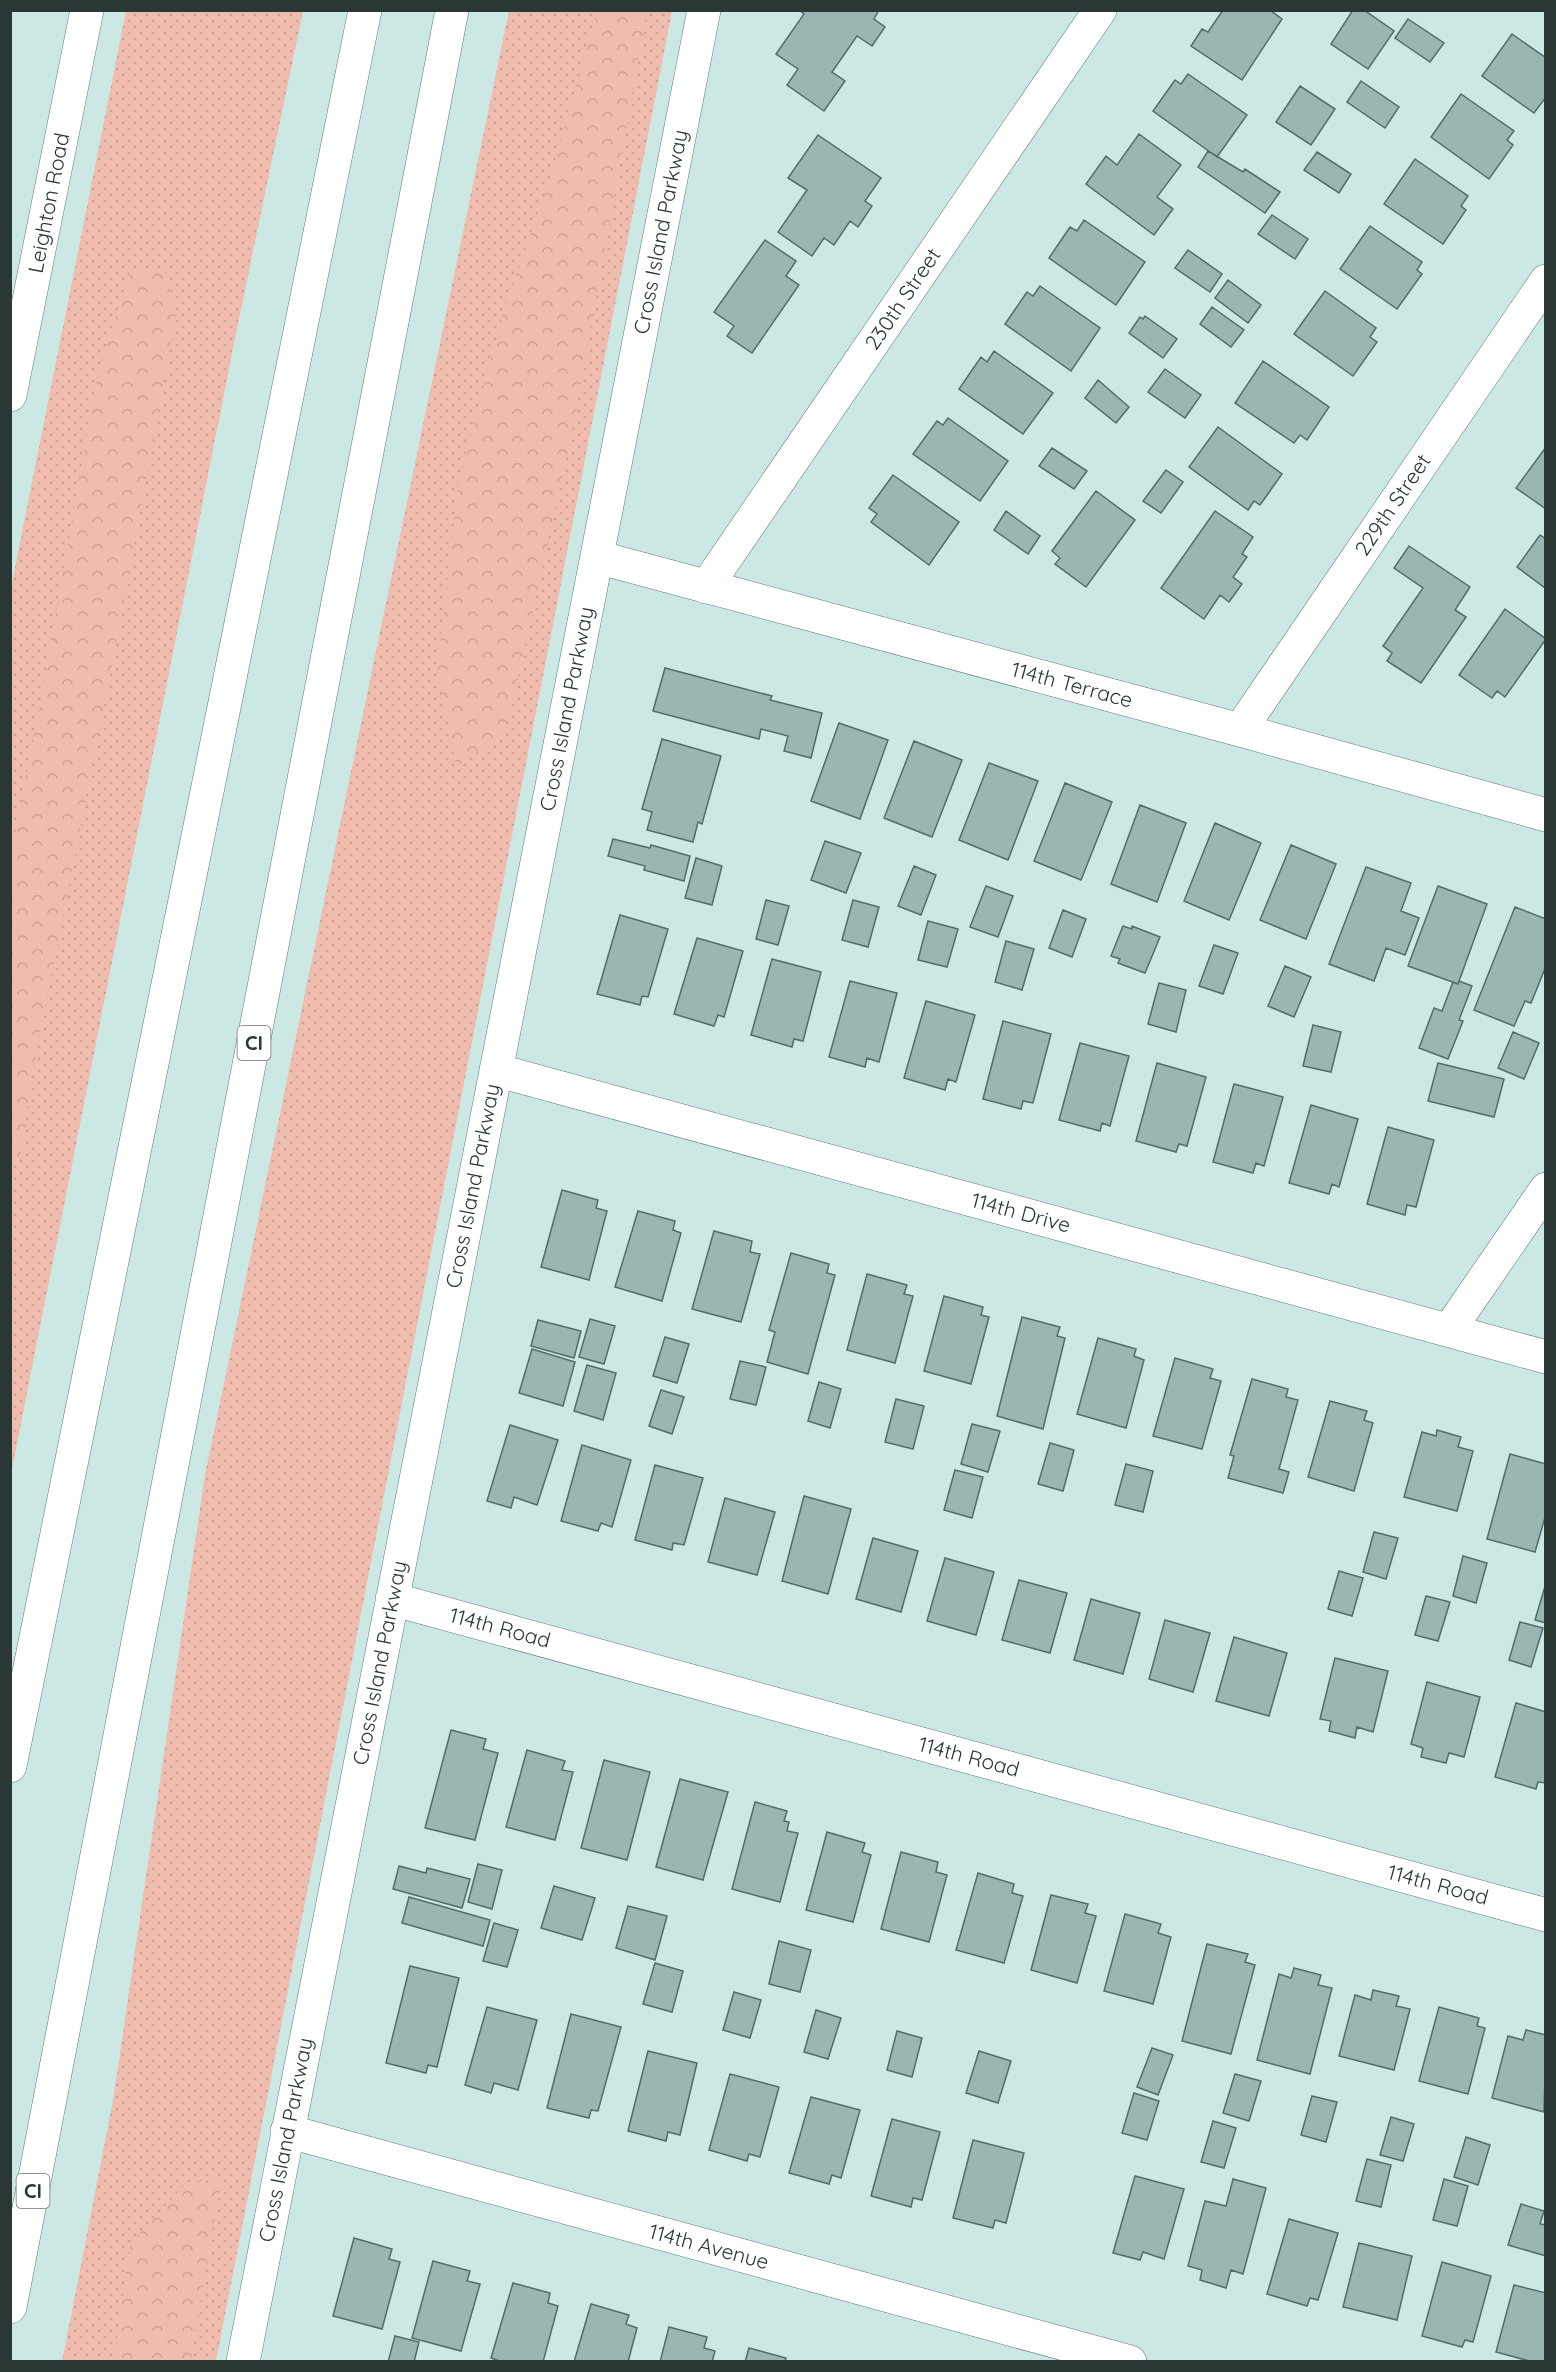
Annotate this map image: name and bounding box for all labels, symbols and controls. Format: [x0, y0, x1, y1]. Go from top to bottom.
street label: Cross Island Parkway [627, 127, 693, 336]
street label: Leighton Road [22, 131, 74, 275]
street label: 230th Street [859, 243, 946, 354]
street label: 229th Street [1349, 449, 1436, 560]
street label: Cross Island Parkway [533, 604, 599, 813]
street label: 114th Terrace [1009, 655, 1136, 713]
road number: CI [238, 1026, 270, 1060]
street label: Cross Island Parkway [439, 1081, 505, 1290]
street label: 114th Drive [969, 1186, 1074, 1238]
street label: Cross Island Parkway [346, 1558, 412, 1767]
street label: 114th Road [447, 1601, 553, 1653]
street label: 114th Road [916, 1730, 1022, 1782]
street label: 114th Road [1385, 1858, 1491, 1910]
street label: Cross Island Parkway [252, 2035, 318, 2244]
road number: CI [16, 2174, 50, 2208]
street label: 114th Avenue [647, 2218, 772, 2274]

